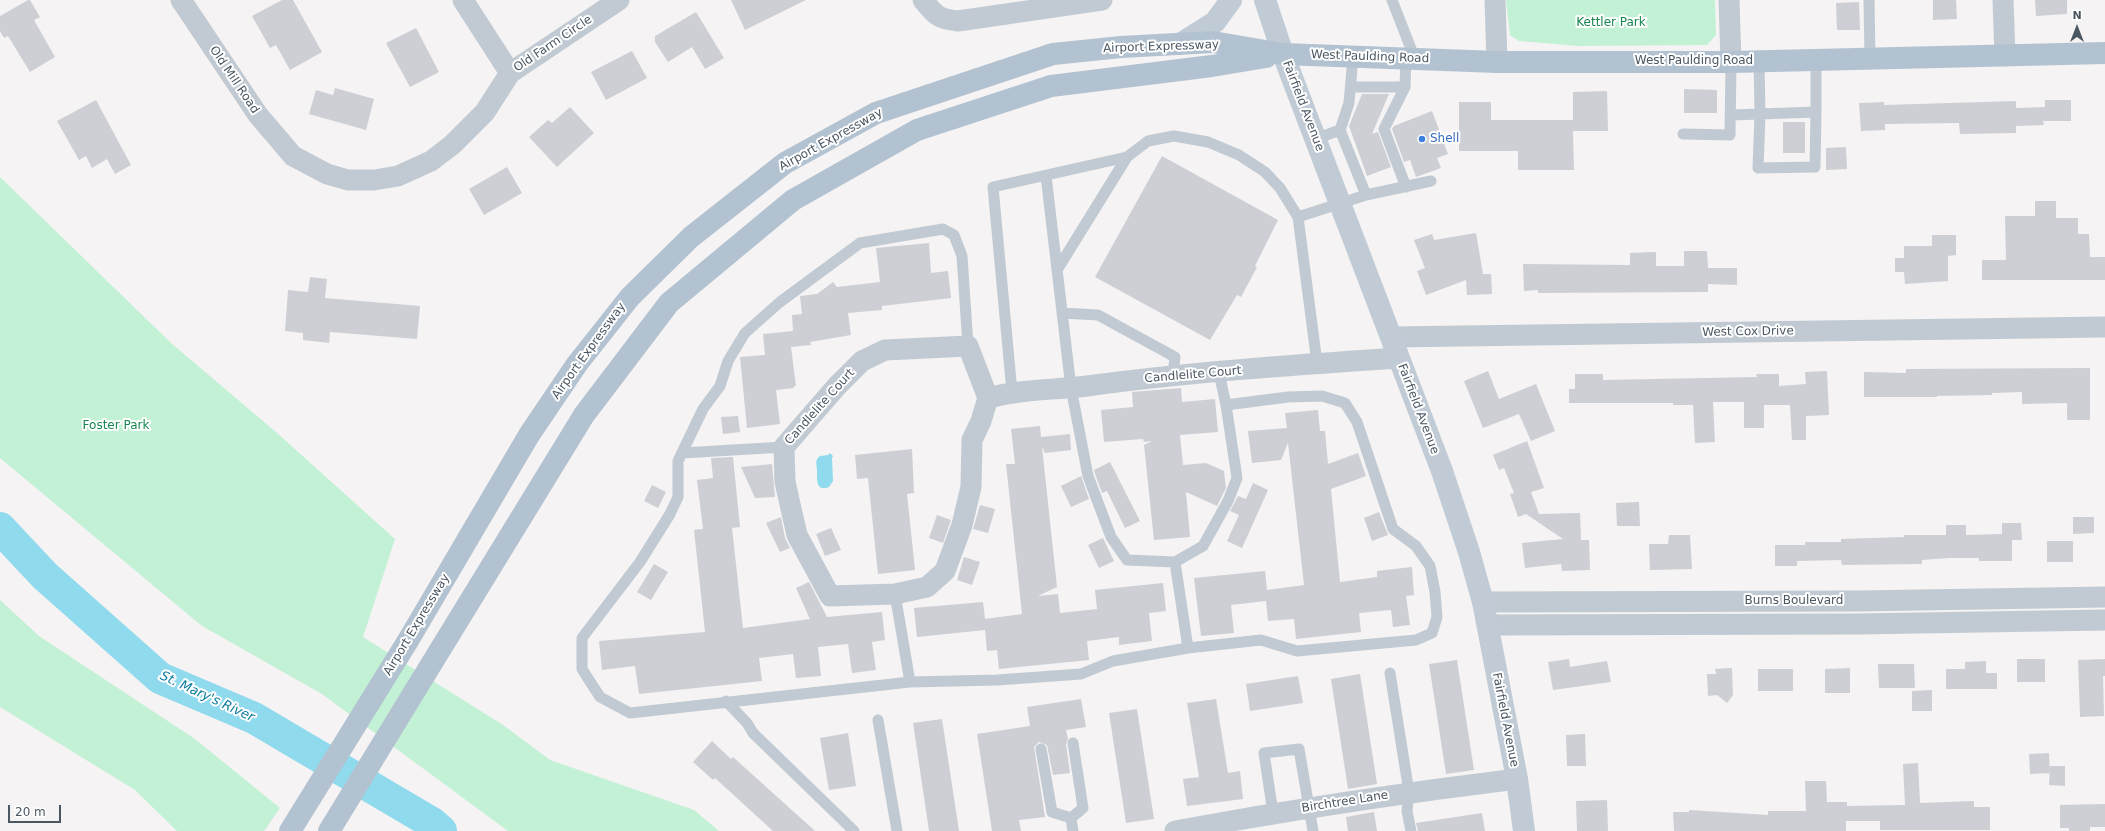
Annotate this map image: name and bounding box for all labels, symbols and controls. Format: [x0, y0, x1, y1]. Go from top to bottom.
north arrow [2057, 8, 2097, 48]
text: N [2072, 9, 2082, 22]
street label: Old Farm Circle [511, 13, 595, 75]
park label: Kettler Park [1576, 16, 1646, 30]
street label: Airport Expressway [1103, 38, 1219, 56]
street label: Old Mill Road [206, 43, 262, 117]
street label: West Paulding Road [1311, 48, 1429, 66]
street label: West Paulding Road [1635, 54, 1753, 68]
street label: Fairfield Avenue [1279, 59, 1327, 153]
street label: Airport Expressway [777, 106, 885, 174]
place label: Shell [1430, 132, 1459, 146]
marker: Shell [1417, 134, 1427, 144]
street label: Airport Expressway [549, 300, 629, 402]
street label: West Cox Drive [1702, 324, 1794, 340]
street label: Fairfield Avenue [1394, 362, 1442, 456]
street label: Candlelite Court [1144, 364, 1242, 386]
street label: Candlelite Court [782, 366, 858, 448]
park label: Foster Park [83, 419, 149, 433]
street label: Airport Expressway [381, 572, 453, 678]
street label: Burns Boulevard [1745, 594, 1843, 608]
water label: St. Mary's River [157, 668, 257, 726]
street label: Fairfield Avenue [1489, 672, 1521, 768]
street label: Birchtree Lane [1301, 788, 1389, 816]
scale bar [10, 797, 63, 823]
text: 20 m [15, 805, 46, 819]

